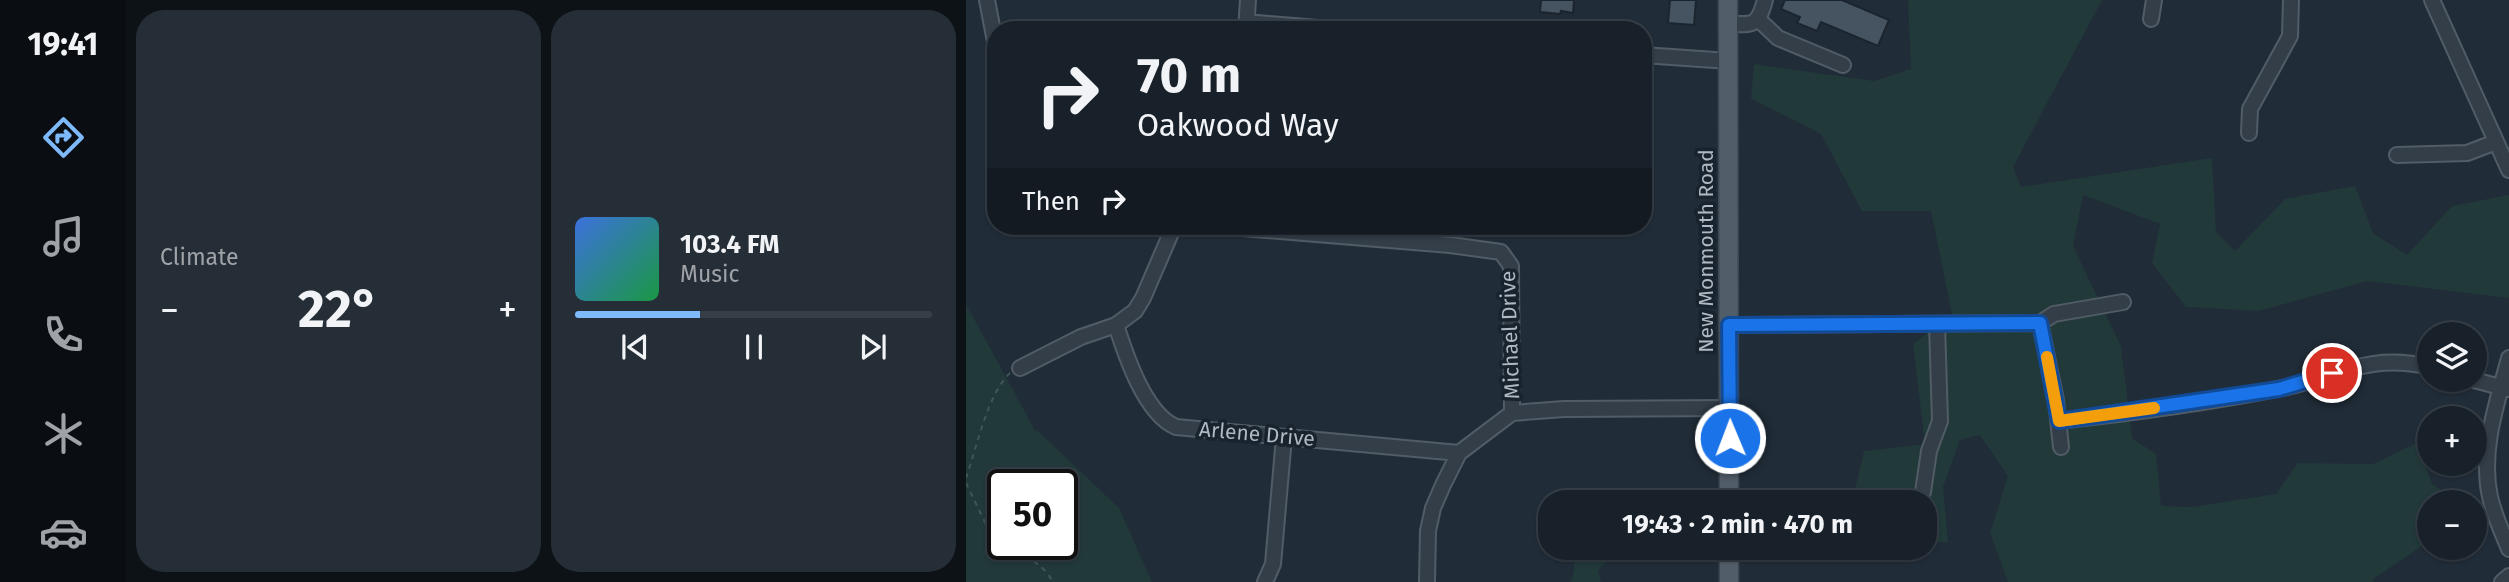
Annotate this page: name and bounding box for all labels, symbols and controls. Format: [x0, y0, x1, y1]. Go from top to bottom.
text: 19:41 [28, 25, 98, 63]
text: 70 m [1137, 46, 1241, 105]
icon: right [1022, 49, 1113, 140]
text: Oakwood Way [1137, 106, 1339, 144]
icon: directions [39, 113, 88, 162]
street label: New Monmouth Road [1693, 149, 1719, 353]
icon: right [1094, 182, 1132, 220]
text: Then [1022, 186, 1080, 217]
icon: music [39, 212, 88, 261]
text: 103.4 FM [680, 229, 779, 260]
text: Climate [160, 243, 239, 271]
text: Music [680, 260, 740, 288]
street label: Michael Drive [1495, 270, 1525, 400]
text: 22° [298, 278, 379, 341]
text: − [160, 287, 179, 333]
text: + [498, 287, 517, 333]
icon: phone [39, 310, 88, 359]
map controls [2417, 322, 2487, 560]
button: layers [2417, 322, 2487, 392]
icon: previous [616, 328, 654, 366]
icon: pause [735, 328, 773, 366]
icon: next [854, 328, 892, 366]
pin [2302, 343, 2362, 403]
icon: arrive [2313, 354, 2351, 392]
position arrow [1693, 401, 1767, 475]
button: + [2417, 406, 2487, 476]
icon: climate [39, 409, 88, 458]
street label: Arlene Drive [1198, 416, 1316, 452]
speed limit sign: 50 [987, 469, 1078, 560]
button: − [2417, 490, 2487, 560]
icon: car [39, 508, 88, 557]
text: 19:43 · 2 min · 470 m [1622, 509, 1853, 540]

